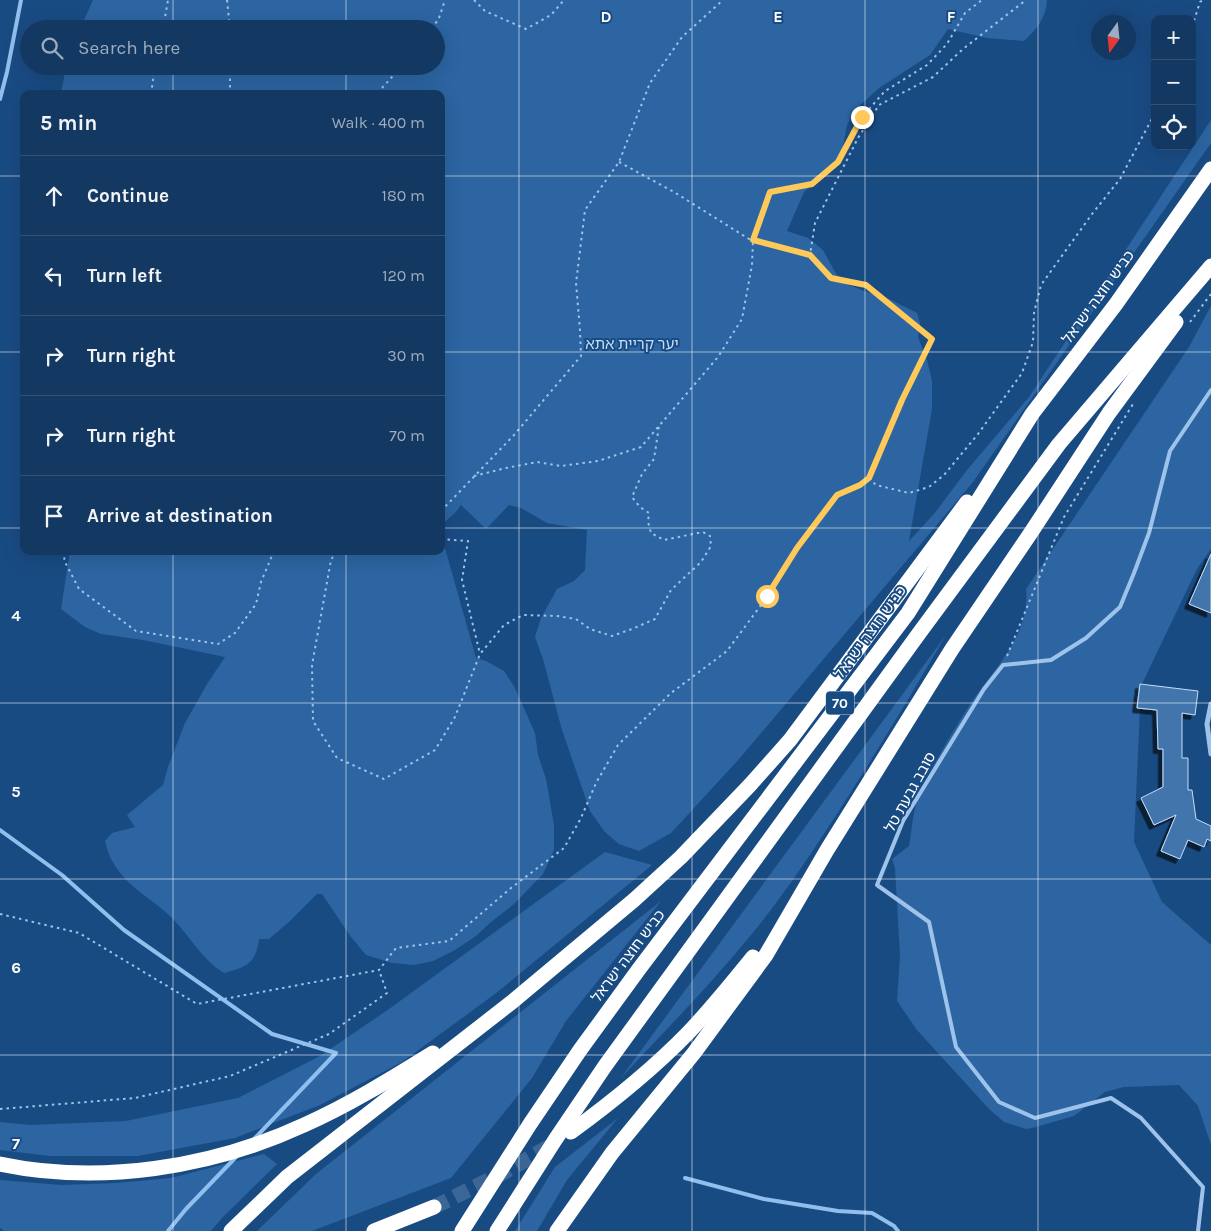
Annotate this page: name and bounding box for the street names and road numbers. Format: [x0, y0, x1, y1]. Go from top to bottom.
street label: כביש חוצה ישראל [1058, 246, 1138, 347]
street label: כביש חוצה ישראל [830, 581, 910, 682]
road number: 70 [826, 691, 854, 714]
street label: סובב גבעת טל [881, 749, 939, 835]
street label: כביש חוצה ישראל [587, 906, 669, 1006]

